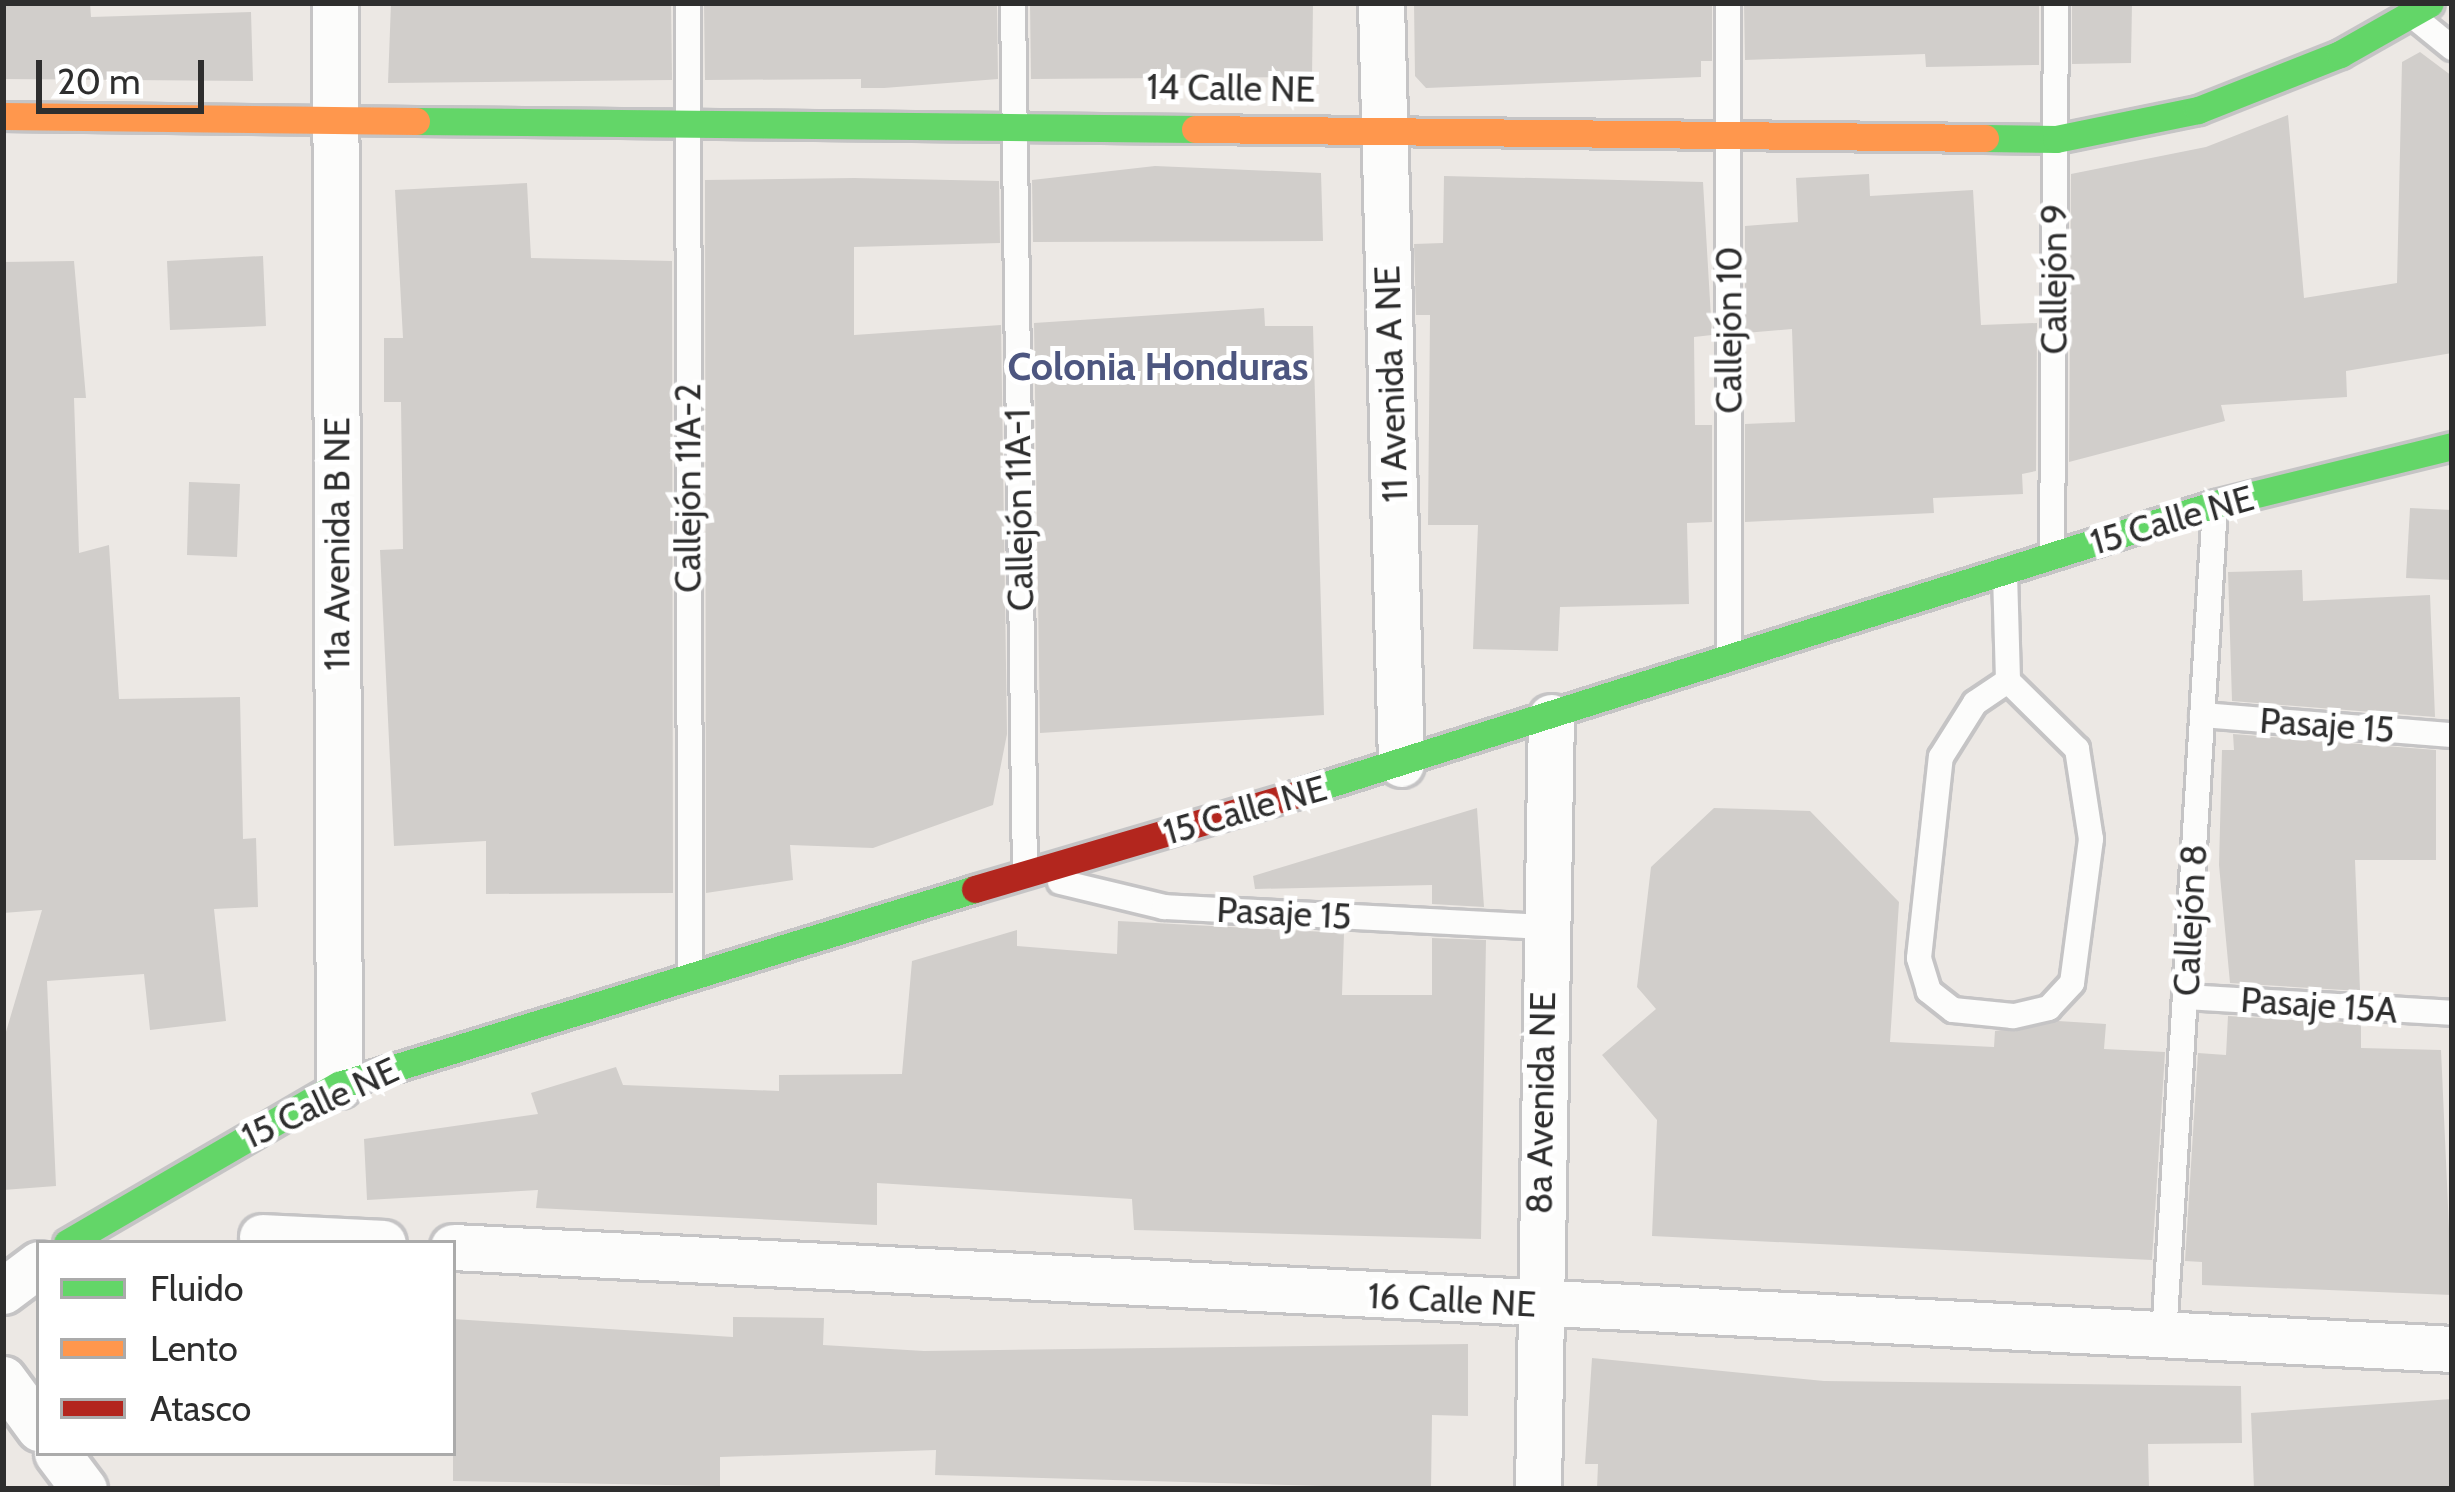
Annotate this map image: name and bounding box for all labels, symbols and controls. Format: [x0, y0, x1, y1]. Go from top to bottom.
scale bar [42, 36, 210, 110]
text: 20 m [57, 59, 141, 103]
street label: 14 Calle NE [1146, 65, 1316, 111]
street label: Callejón 9 [2032, 204, 2076, 354]
street label: Callejón 10 [1707, 246, 1751, 414]
street label: 11 Avenida A NE [1365, 265, 1417, 503]
district label: Colonia Honduras [1007, 343, 1309, 389]
street label: Callejón 11A-2 [666, 383, 710, 593]
street label: Callejón 11A-1 [996, 408, 1042, 612]
street label: 11a Avenida B NE [315, 417, 359, 671]
street label: 15 Calle NE [2086, 476, 2258, 564]
street label: Pasaje 15 [2258, 699, 2396, 751]
street label: 15 Calle NE [1159, 766, 1331, 854]
street label: Callejón 8 [2164, 843, 2216, 997]
street label: Pasaje 15 [1215, 888, 1353, 938]
street label: Pasaje 15A [2239, 978, 2399, 1032]
street label: 8a Avenida NE [1517, 991, 1565, 1215]
street label: 15 Calle NE [235, 1048, 405, 1158]
legend [36, 1240, 456, 1456]
text: Fluido [150, 1266, 244, 1310]
street label: 16 Calle NE [1367, 1274, 1537, 1326]
text: Lento [150, 1326, 238, 1370]
text: Atasco [150, 1386, 251, 1430]

